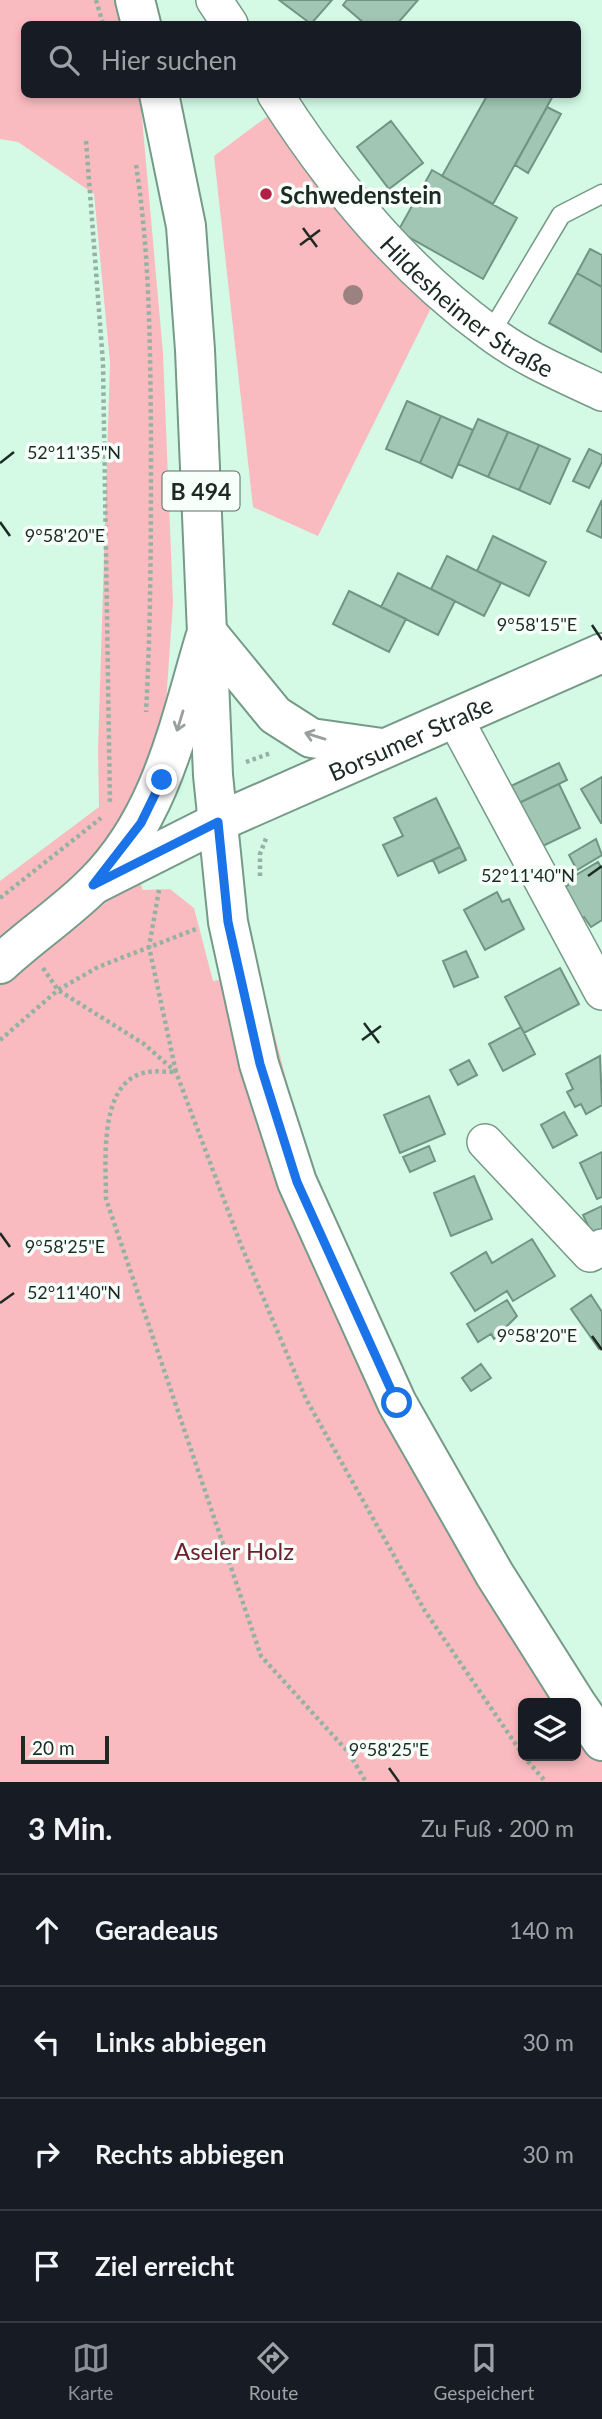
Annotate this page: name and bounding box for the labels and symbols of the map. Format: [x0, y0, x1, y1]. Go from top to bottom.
place label: Schwedenstein [280, 180, 442, 209]
marker: Schwedenstein [258, 186, 274, 202]
street label: Hildesheimer Straße [375, 229, 559, 383]
text: 52°11'35"N [27, 441, 121, 463]
road number: B 494 [162, 471, 240, 510]
text: 9°58'20"E [25, 524, 105, 546]
text: 9°58'15"E [497, 613, 577, 635]
street label: Borsumer Straße [324, 689, 497, 786]
one-way arrow [173, 710, 186, 732]
one-way arrow [305, 729, 327, 742]
route end [146, 764, 177, 795]
text: 52°11'40"N [481, 864, 575, 886]
text: 9°58'25"E [25, 1235, 105, 1257]
text: 52°11'40"N [27, 1281, 121, 1303]
text: 9°58'20"E [497, 1324, 577, 1346]
route start [381, 1387, 412, 1418]
park label: Aseler Holz [174, 1536, 294, 1565]
scale bar [21, 1733, 108, 1765]
text: 9°58'25"E [349, 1738, 429, 1760]

